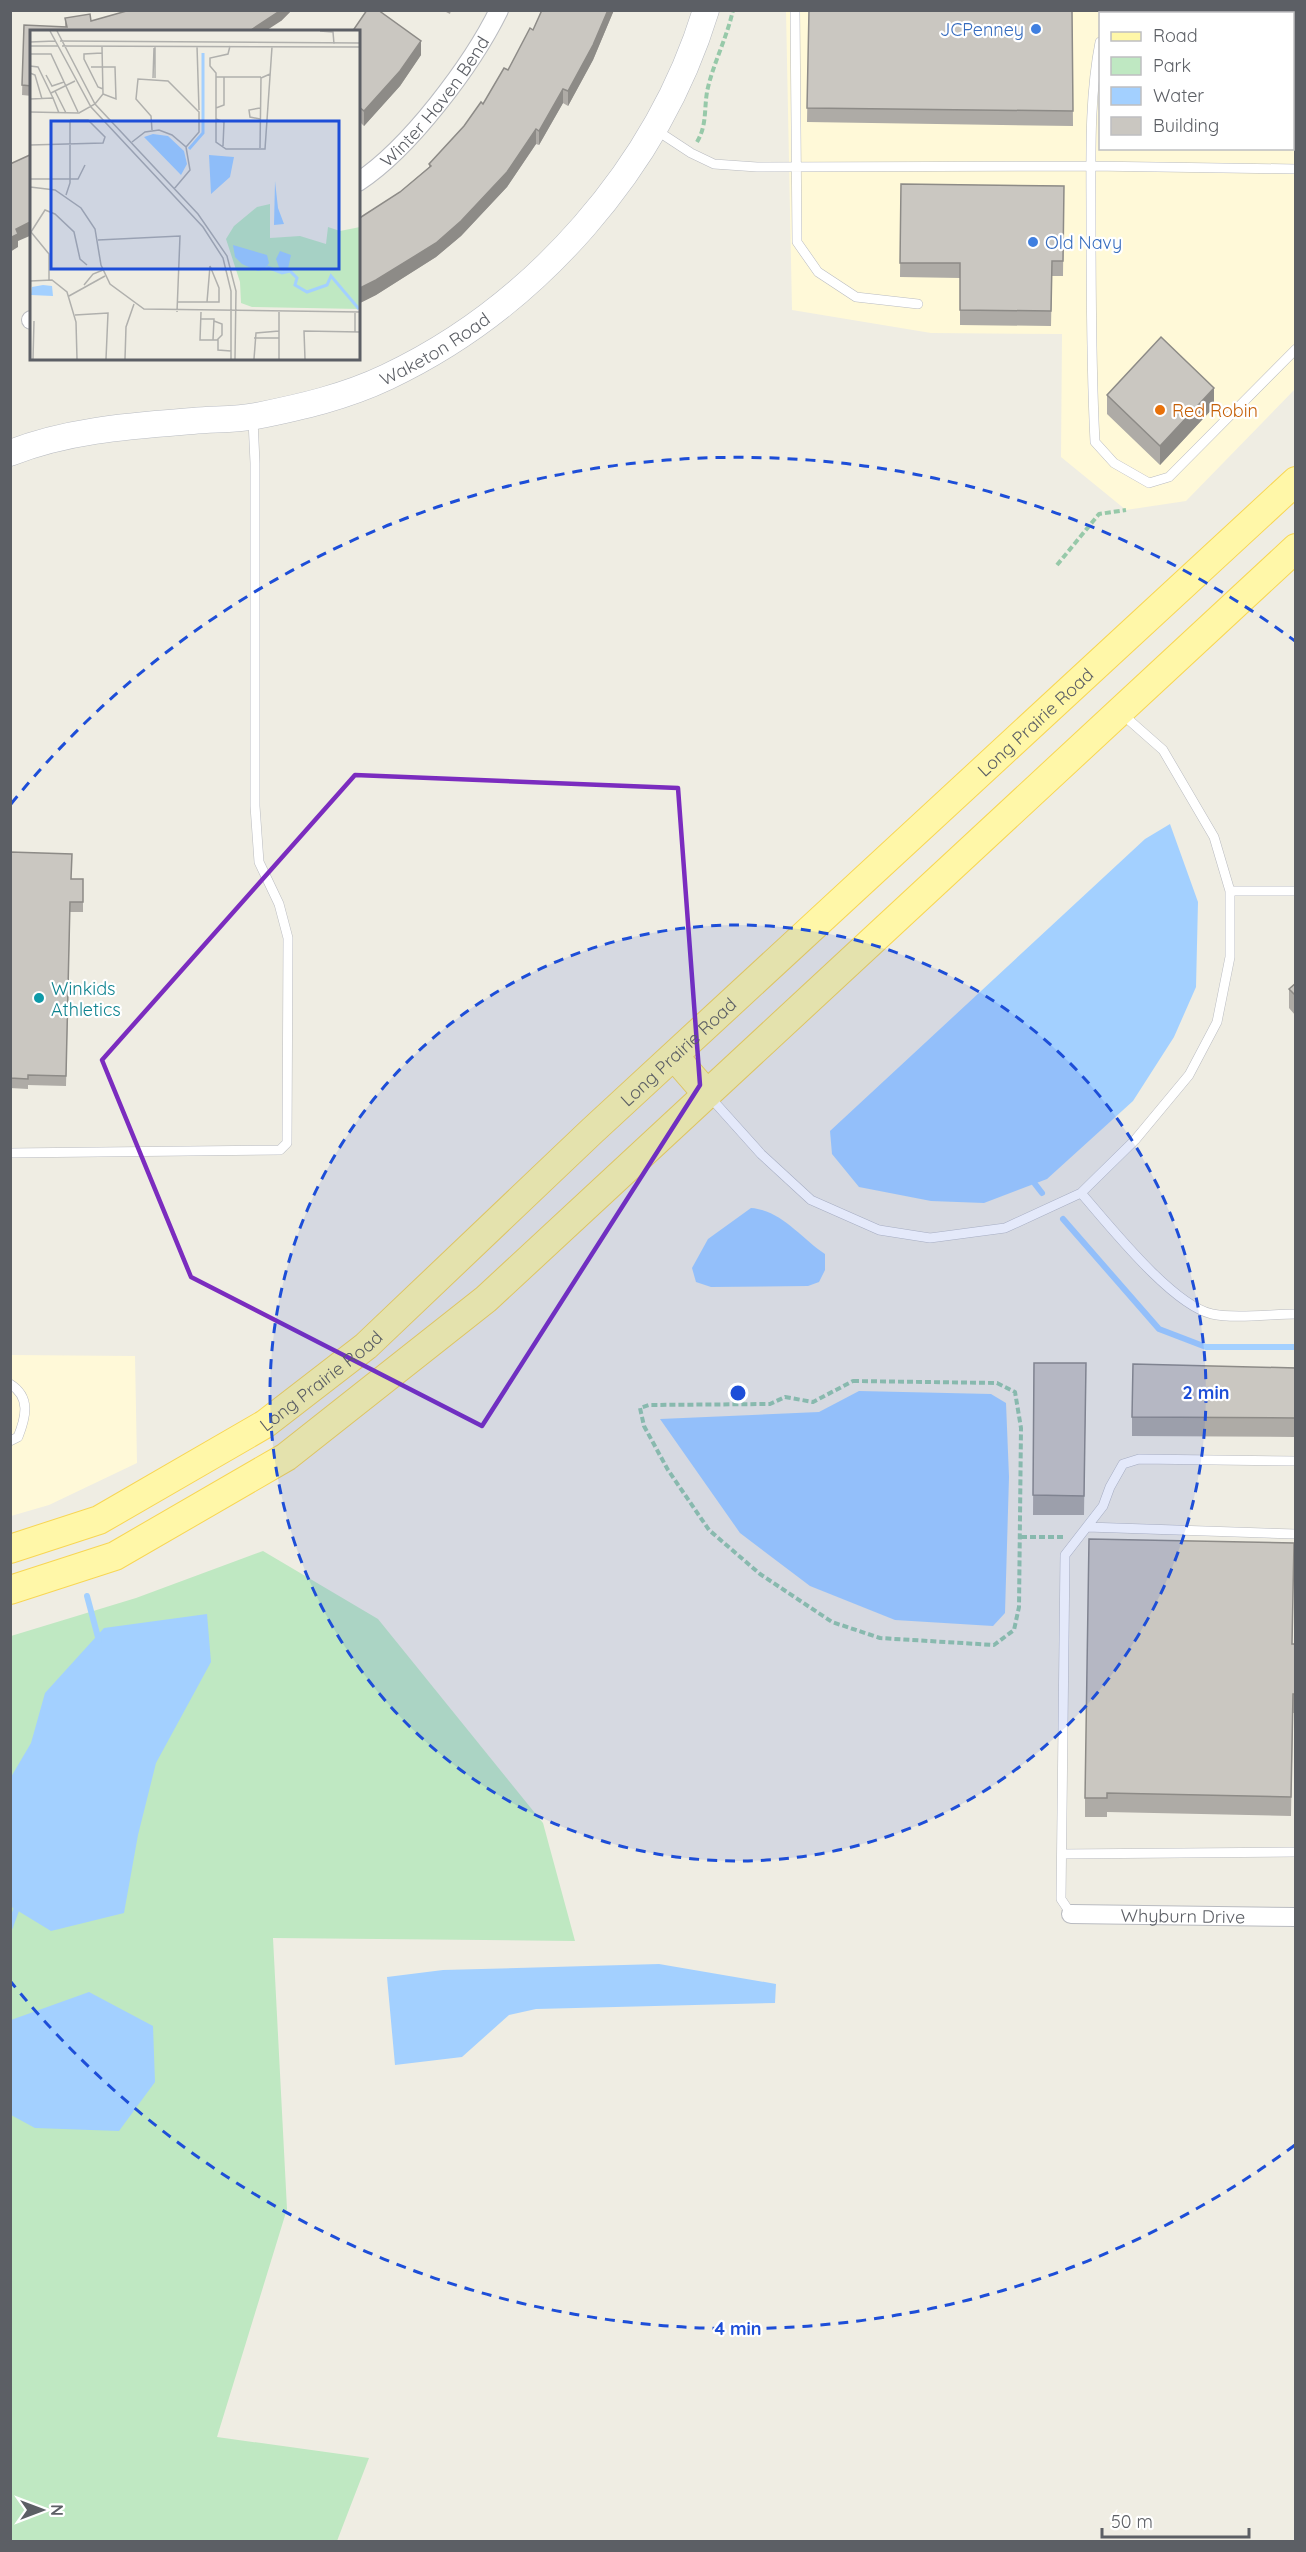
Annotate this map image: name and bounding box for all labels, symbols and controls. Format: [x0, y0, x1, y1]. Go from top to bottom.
legend [1099, 12, 1294, 150]
place label: JCPenney [940, 18, 1024, 41]
marker: JCPenney [1029, 22, 1043, 36]
text: Road [1153, 24, 1198, 47]
inset map [30, 30, 360, 360]
street label: Winter Haven Bend [375, 31, 494, 172]
text: Park [1153, 54, 1191, 77]
text: Water [1153, 84, 1204, 107]
text: Building [1153, 114, 1219, 137]
place label: Old Navy [1045, 231, 1122, 254]
marker: Old Navy [1026, 235, 1040, 249]
street label: Waketon Road [376, 307, 494, 390]
place label: Red Robin [1172, 399, 1258, 422]
marker: Red Robin [1153, 403, 1167, 417]
street label: Long Prairie Road [972, 663, 1098, 781]
place label: Winkids Athletics [51, 977, 121, 1021]
marker: Winkids Athletics [32, 991, 46, 1005]
street label: Long Prairie Road [615, 992, 741, 1111]
street label: Long Prairie Road [255, 1325, 387, 1436]
text: 2 min [1183, 1381, 1229, 1404]
centre of rings [728, 1383, 748, 1403]
street label: Whyburn Drive [1121, 1903, 1245, 1928]
text: 4 min [714, 2317, 762, 2340]
north arrow [12, 2480, 72, 2540]
scale bar [1102, 2501, 1249, 2539]
text: N [47, 2504, 67, 2516]
text: 50 m [1111, 2510, 1153, 2533]

